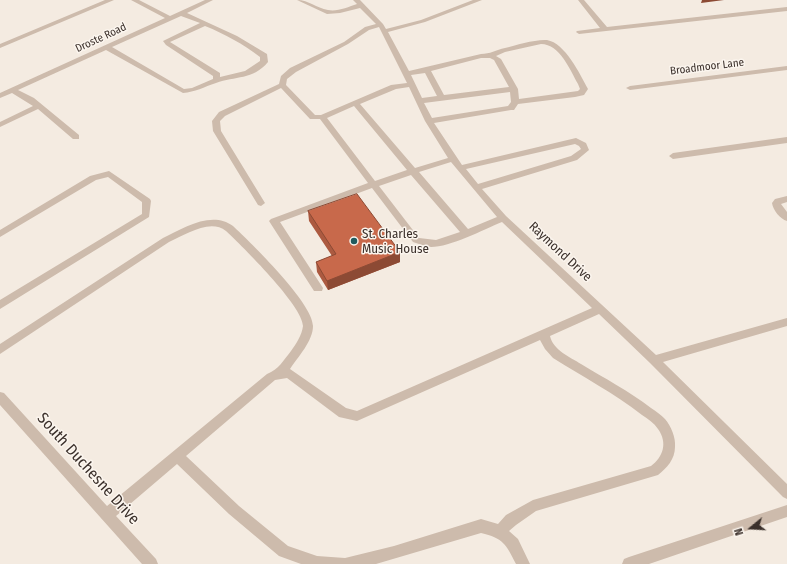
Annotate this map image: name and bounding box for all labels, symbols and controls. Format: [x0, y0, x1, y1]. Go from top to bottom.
street label: Droste Road [73, 20, 129, 56]
street label: Broadmoor Lane [669, 56, 745, 78]
street label: Raymond Drive [525, 219, 595, 285]
place label: St. Charles Music House [362, 226, 429, 257]
marker: St. Charles Music House [349, 236, 359, 246]
street label: South Duchesne Drive [33, 409, 143, 529]
north arrow [731, 508, 771, 548]
text: N [732, 527, 746, 537]

